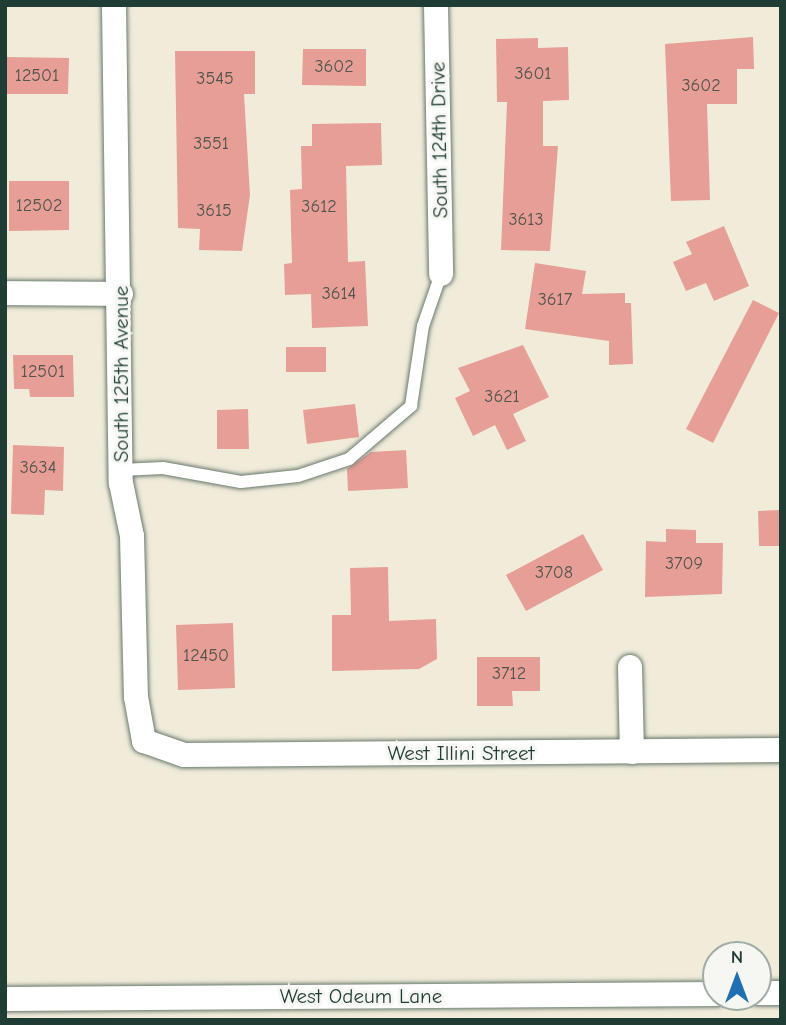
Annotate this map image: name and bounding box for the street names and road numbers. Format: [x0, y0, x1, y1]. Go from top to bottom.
street label: South 124th Drive [425, 62, 453, 218]
street label: South 125th Avenue [108, 286, 134, 462]
street label: West Illini Street [387, 740, 535, 766]
street label: West Odeum Lane [280, 983, 442, 1009]

